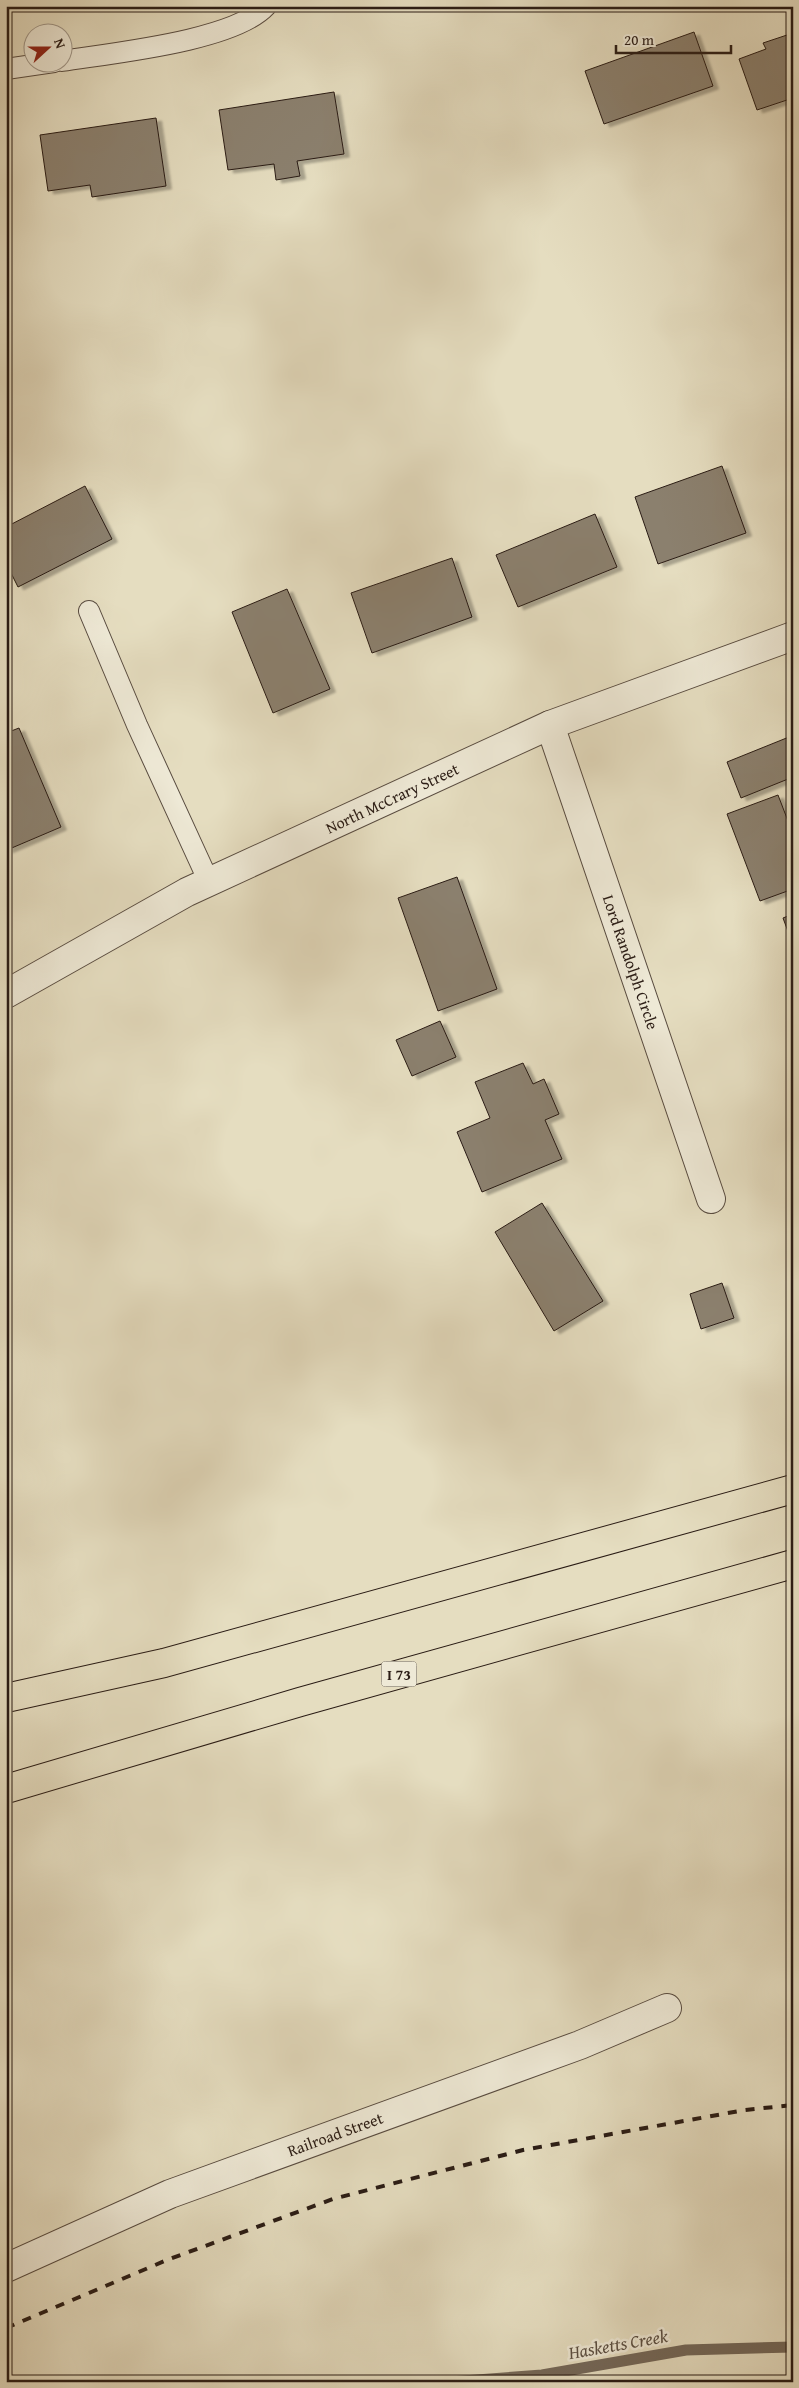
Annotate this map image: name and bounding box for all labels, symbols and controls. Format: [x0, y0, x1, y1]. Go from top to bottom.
north arrow [22, 22, 72, 72]
scale bar [616, 22, 732, 54]
text: 20 m [624, 29, 655, 50]
text: N [49, 35, 71, 52]
street label: North McCrary Street [321, 756, 463, 839]
street label: Lord Randolph Circle [597, 891, 665, 1033]
road number: I 73 [382, 1662, 416, 1686]
street label: Railroad Street [284, 2105, 387, 2162]
water label: Hasketts Creek [565, 2322, 671, 2366]

